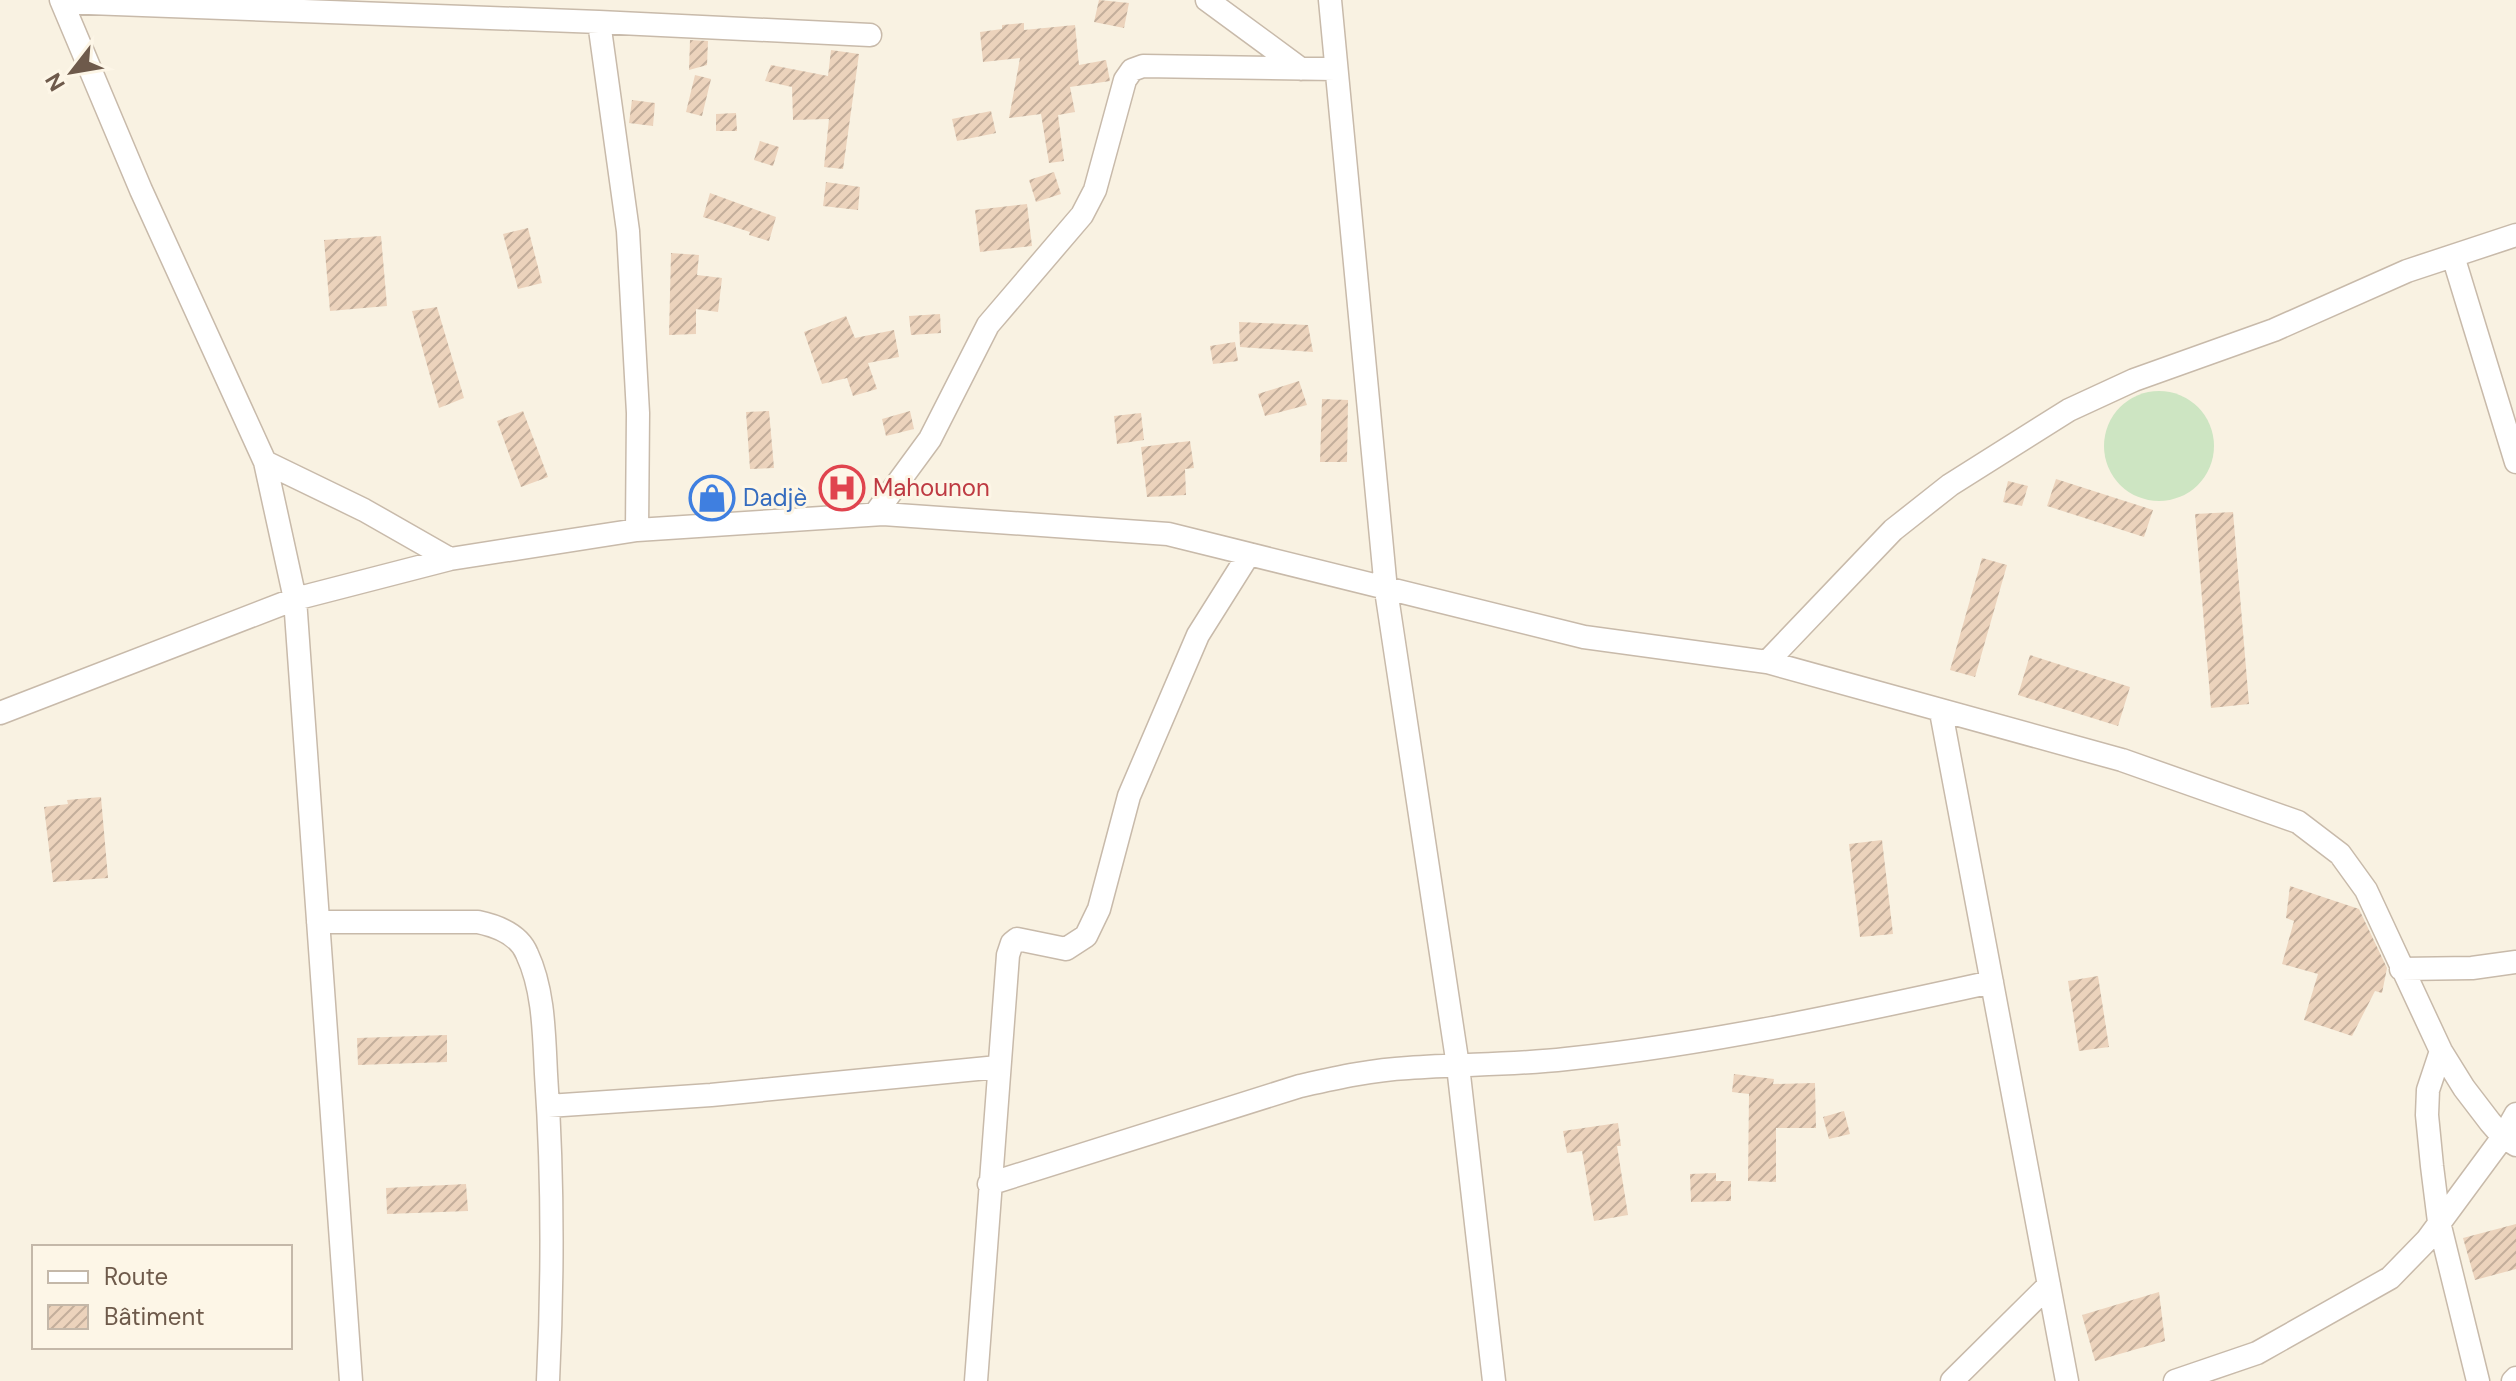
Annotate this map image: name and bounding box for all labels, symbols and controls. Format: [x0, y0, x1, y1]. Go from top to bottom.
north arrow [32, 32, 112, 112]
text: N [39, 68, 72, 96]
hospital icon: Mahounon [818, 464, 866, 512]
place label: Mahounon [873, 472, 990, 503]
shop icon: Dadjè [688, 474, 736, 522]
place label: Dadjè [743, 482, 807, 513]
legend [32, 1245, 292, 1349]
text: Route [104, 1261, 168, 1292]
text: Bâtiment [104, 1301, 205, 1332]

